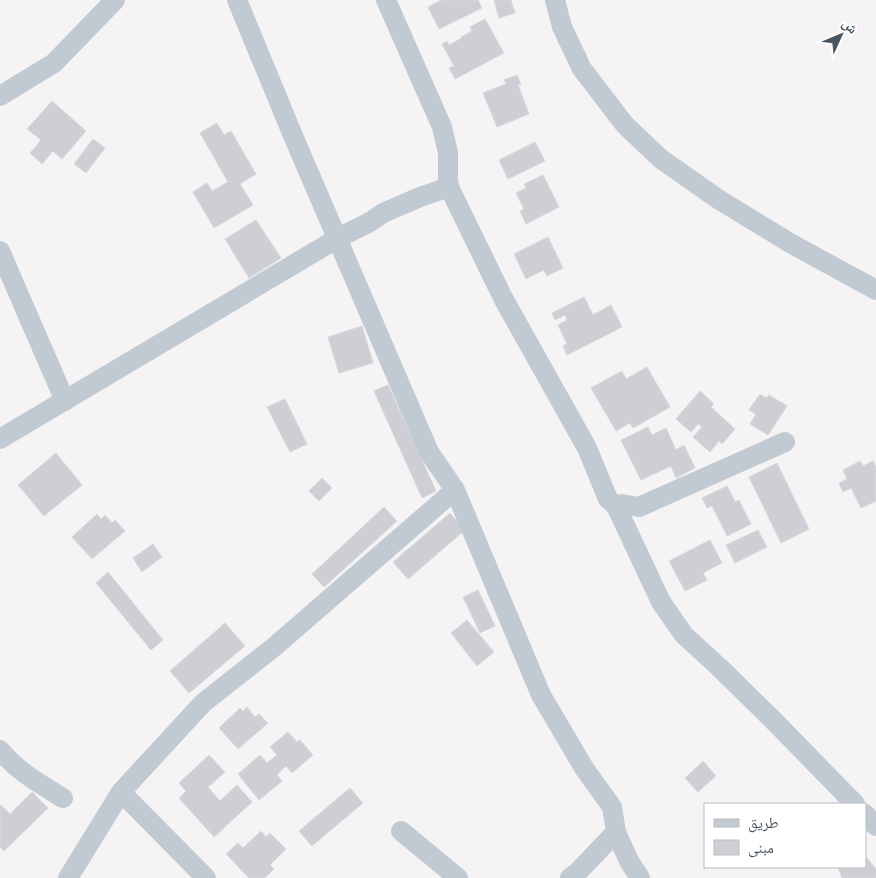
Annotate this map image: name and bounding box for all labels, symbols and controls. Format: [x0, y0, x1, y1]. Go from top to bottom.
north arrow [816, 10, 866, 60]
text: ش [839, 14, 862, 38]
legend [704, 803, 866, 868]
text: طريق [748, 814, 779, 833]
text: مبنى [748, 839, 774, 858]

